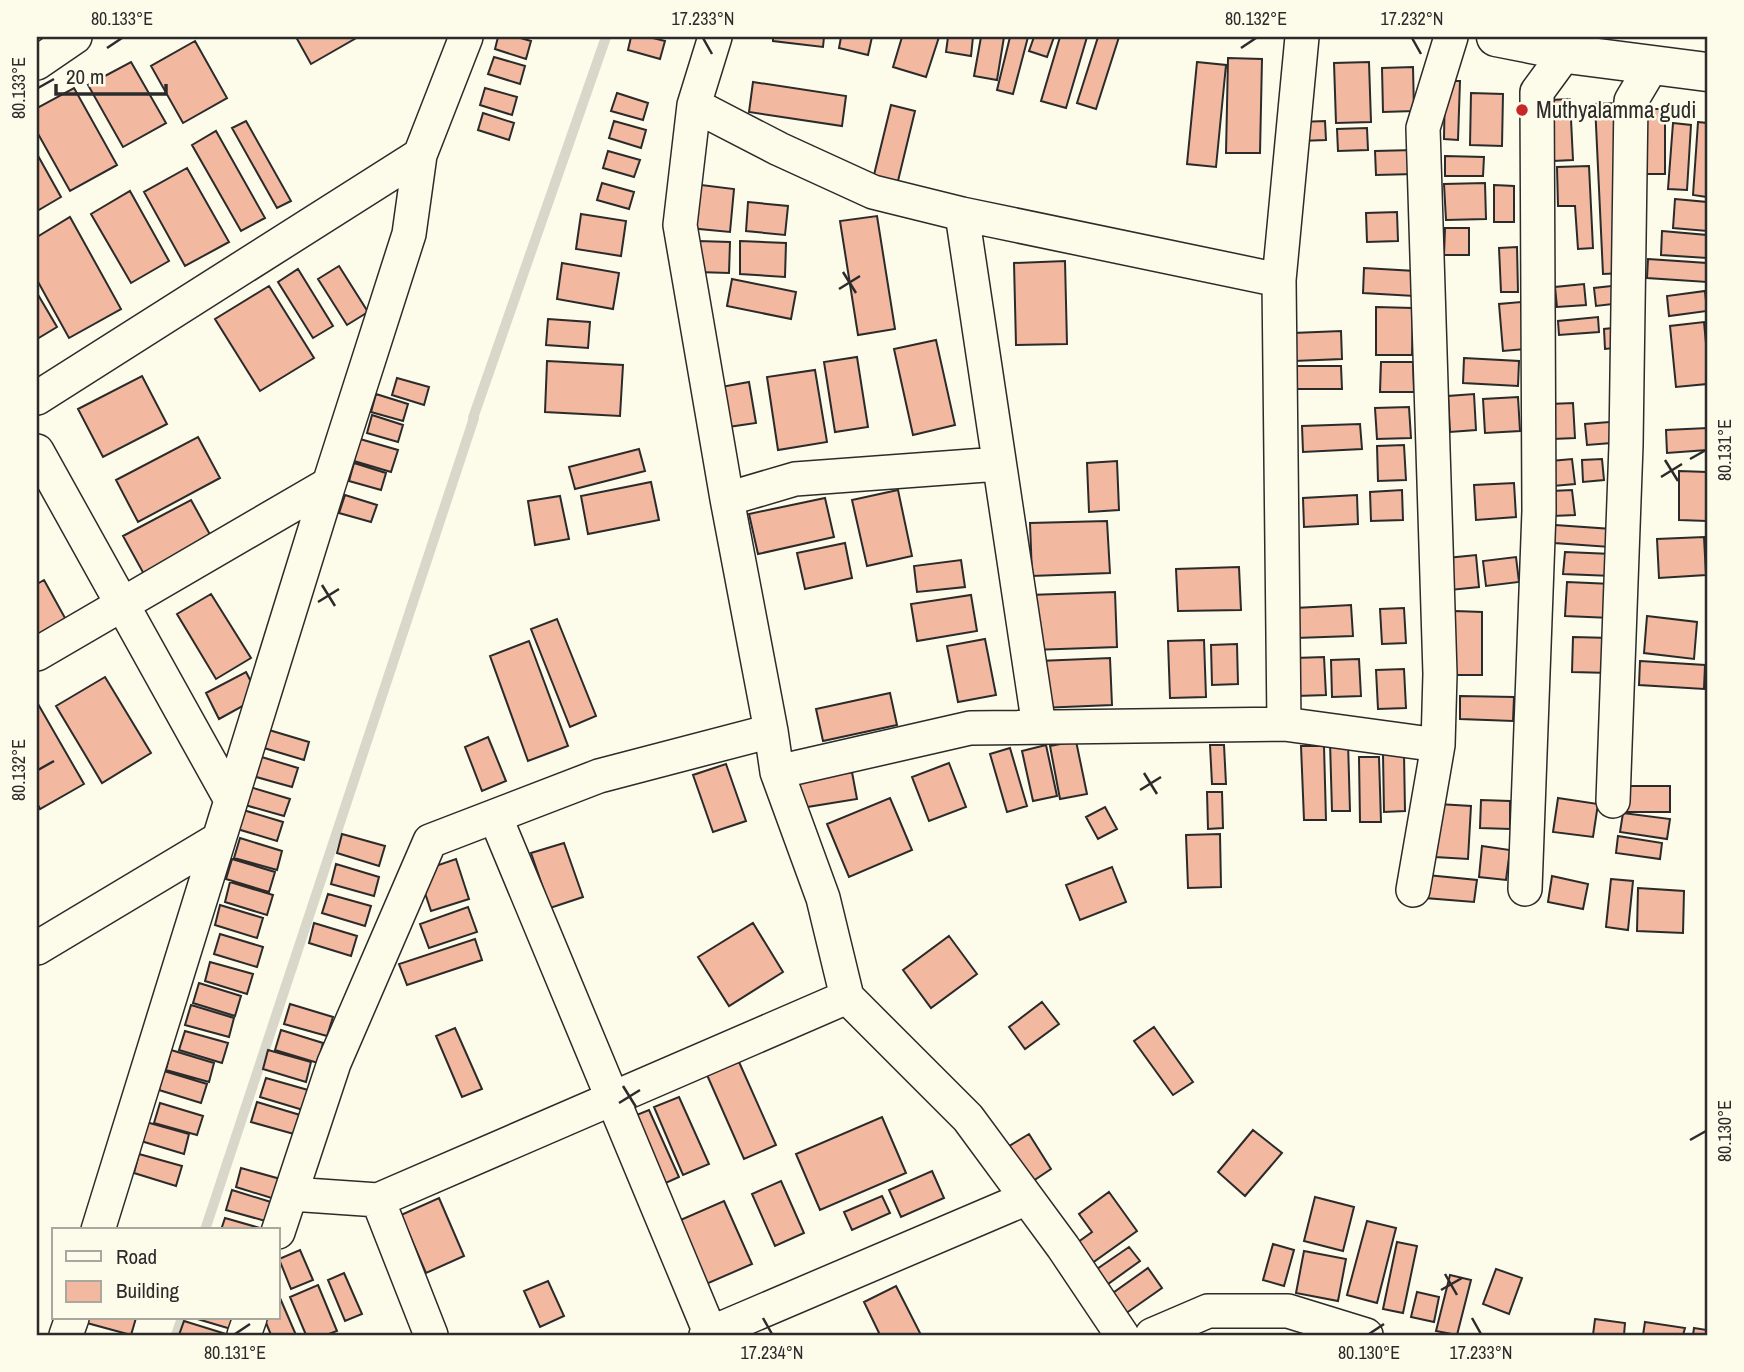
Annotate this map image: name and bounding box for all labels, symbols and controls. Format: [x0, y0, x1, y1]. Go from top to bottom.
text: 80.133°E [91, 6, 153, 31]
text: 17.233°N [672, 6, 735, 31]
text: 80.132°E [1225, 6, 1287, 31]
text: 17.232°N [1381, 6, 1444, 31]
scale bar [56, 52, 166, 96]
text: 80.133°E [6, 57, 31, 119]
text: 20 m [66, 62, 104, 91]
place label: Muthyalamma gudi [1536, 94, 1696, 125]
marker: Muthyalamma gudi [1514, 102, 1530, 118]
text: 80.131°E [1712, 419, 1737, 481]
text: 80.132°E [6, 739, 31, 801]
text: 80.130°E [1712, 1100, 1737, 1162]
legend [52, 1228, 280, 1320]
text: Road [116, 1242, 157, 1271]
text: Building [116, 1276, 180, 1305]
text: 80.131°E [204, 1340, 266, 1365]
text: 17.234°N [741, 1340, 804, 1365]
text: 80.130°E [1338, 1340, 1400, 1365]
text: 17.233°N [1450, 1340, 1513, 1365]

